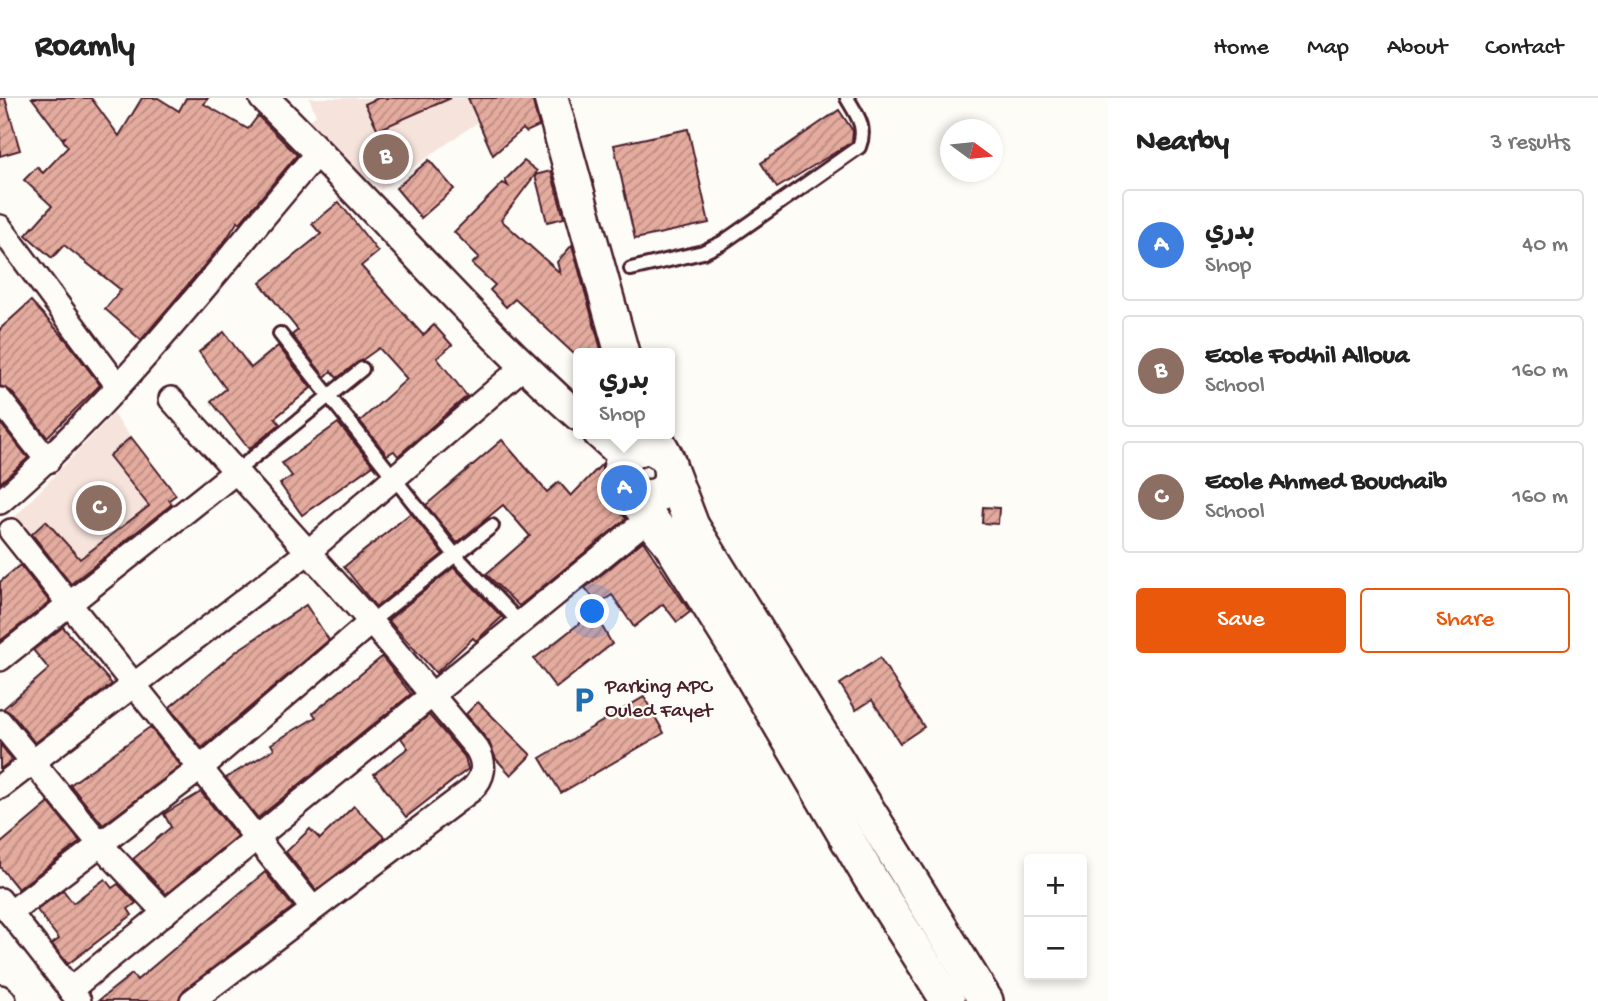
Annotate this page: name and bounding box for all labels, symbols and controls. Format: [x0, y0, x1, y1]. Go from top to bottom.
text: Roamly [35, 29, 135, 67]
text: Home [1213, 34, 1269, 63]
text: Map [1307, 34, 1349, 63]
text: About [1387, 34, 1447, 63]
text: Contact [1485, 34, 1563, 63]
north arrow [940, 119, 1003, 182]
text: Nearby [1136, 126, 1229, 161]
text: 3 results [1490, 130, 1570, 157]
pin: B [363, 131, 409, 183]
text: بدري [1205, 219, 1255, 250]
text: A [1154, 232, 1168, 259]
text: 40 m [1522, 232, 1568, 259]
text: Shop [1205, 253, 1251, 280]
text: Ecole Fodhil Alloua [1205, 342, 1409, 373]
popup [573, 348, 675, 439]
text: B [1155, 358, 1167, 385]
text: 160 m [1512, 358, 1568, 385]
text: بدري [599, 368, 649, 399]
text: School [1205, 373, 1265, 400]
text: Shop [599, 402, 645, 429]
pin: A [601, 462, 647, 514]
text: Ecole Ahmed Bouchaib [1205, 468, 1447, 499]
pin: C [76, 482, 122, 534]
text: C [1155, 484, 1167, 511]
text: 160 m [1512, 484, 1568, 511]
text: School [1205, 499, 1265, 526]
button: Save [1136, 588, 1346, 653]
button: Share [1360, 588, 1570, 653]
your location [575, 594, 609, 628]
place label: Parking APC Ouled Fayet [604, 676, 715, 725]
parking icon: Parking APC Ouled Fayet [569, 685, 599, 715]
map controls [1024, 854, 1087, 980]
button: + [1024, 854, 1087, 917]
button: − [1024, 917, 1087, 980]

